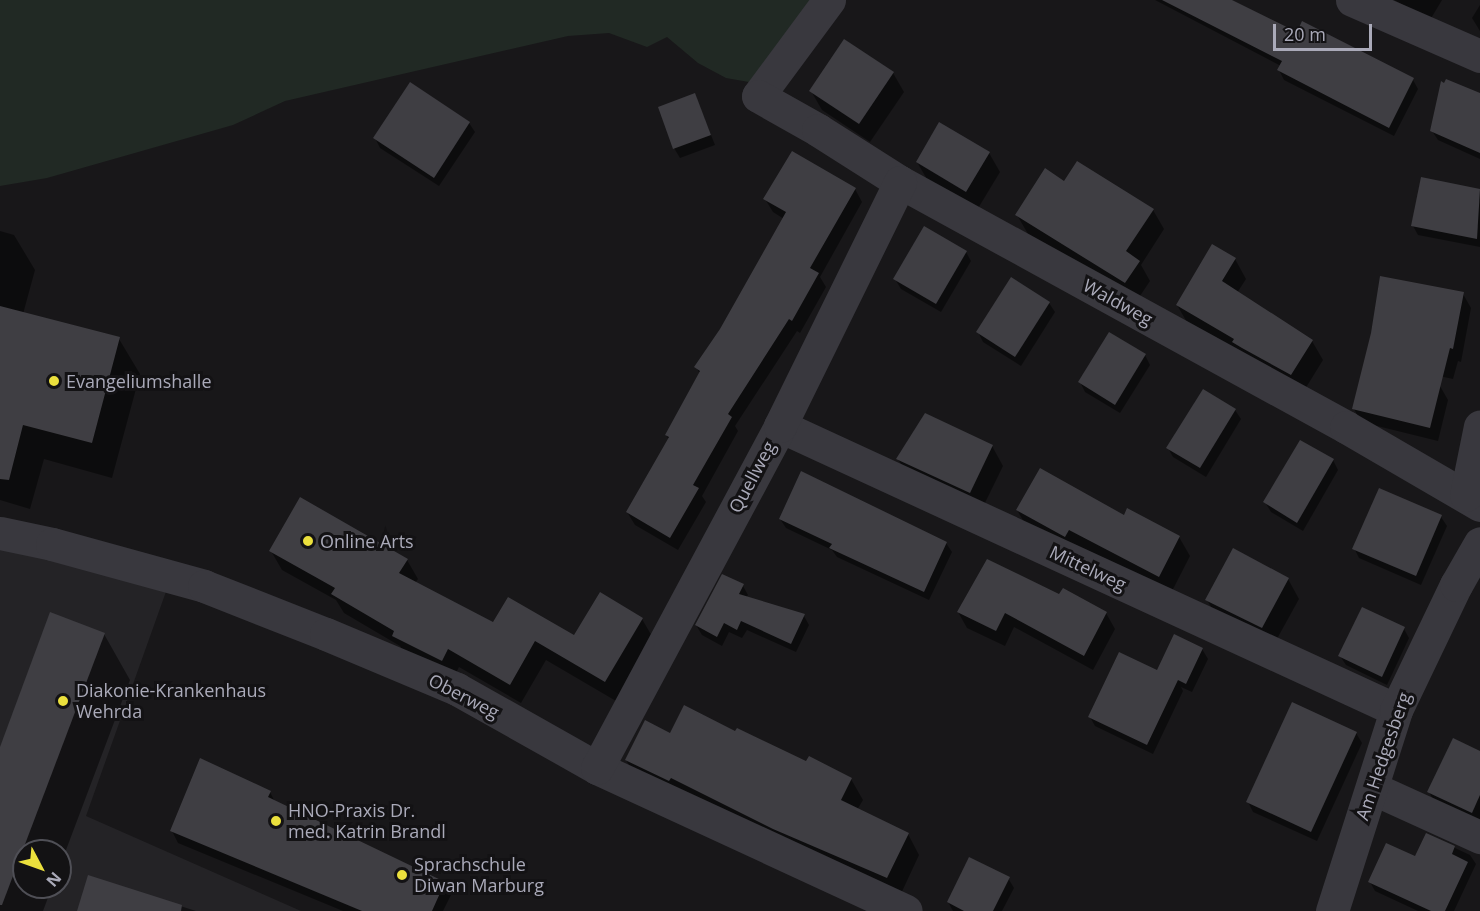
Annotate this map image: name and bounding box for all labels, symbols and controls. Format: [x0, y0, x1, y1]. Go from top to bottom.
scale bar [1276, 12, 1375, 50]
text: 20 m [1284, 22, 1326, 46]
street label: Waldweg [1080, 274, 1156, 330]
place label: Evangeliumshalle [66, 370, 212, 392]
marker: Evangeliumshalle [47, 374, 61, 388]
street label: Quellweg [724, 437, 780, 517]
place label: Online Arts [320, 530, 414, 552]
marker: Online Arts [301, 534, 315, 548]
street label: Mittelweg [1046, 541, 1130, 595]
street label: Oberweg [425, 669, 503, 723]
place label: Diakonie-Krankenhaus Wehrda [76, 680, 266, 722]
street label: Am Hedgesberg [1351, 689, 1415, 823]
marker: Diakonie-Krankenhaus Wehrda [54, 692, 72, 710]
place label: HNO-Praxis Dr. med. Katrin Brandl [288, 800, 446, 842]
marker: HNO-Praxis Dr. med. Katrin Brandl [269, 814, 283, 828]
north arrow [12, 839, 72, 899]
place label: Sprachschule Diwan Marburg [414, 854, 544, 896]
text: N [42, 867, 67, 892]
marker: Sprachschule Diwan Marburg [395, 868, 409, 882]

